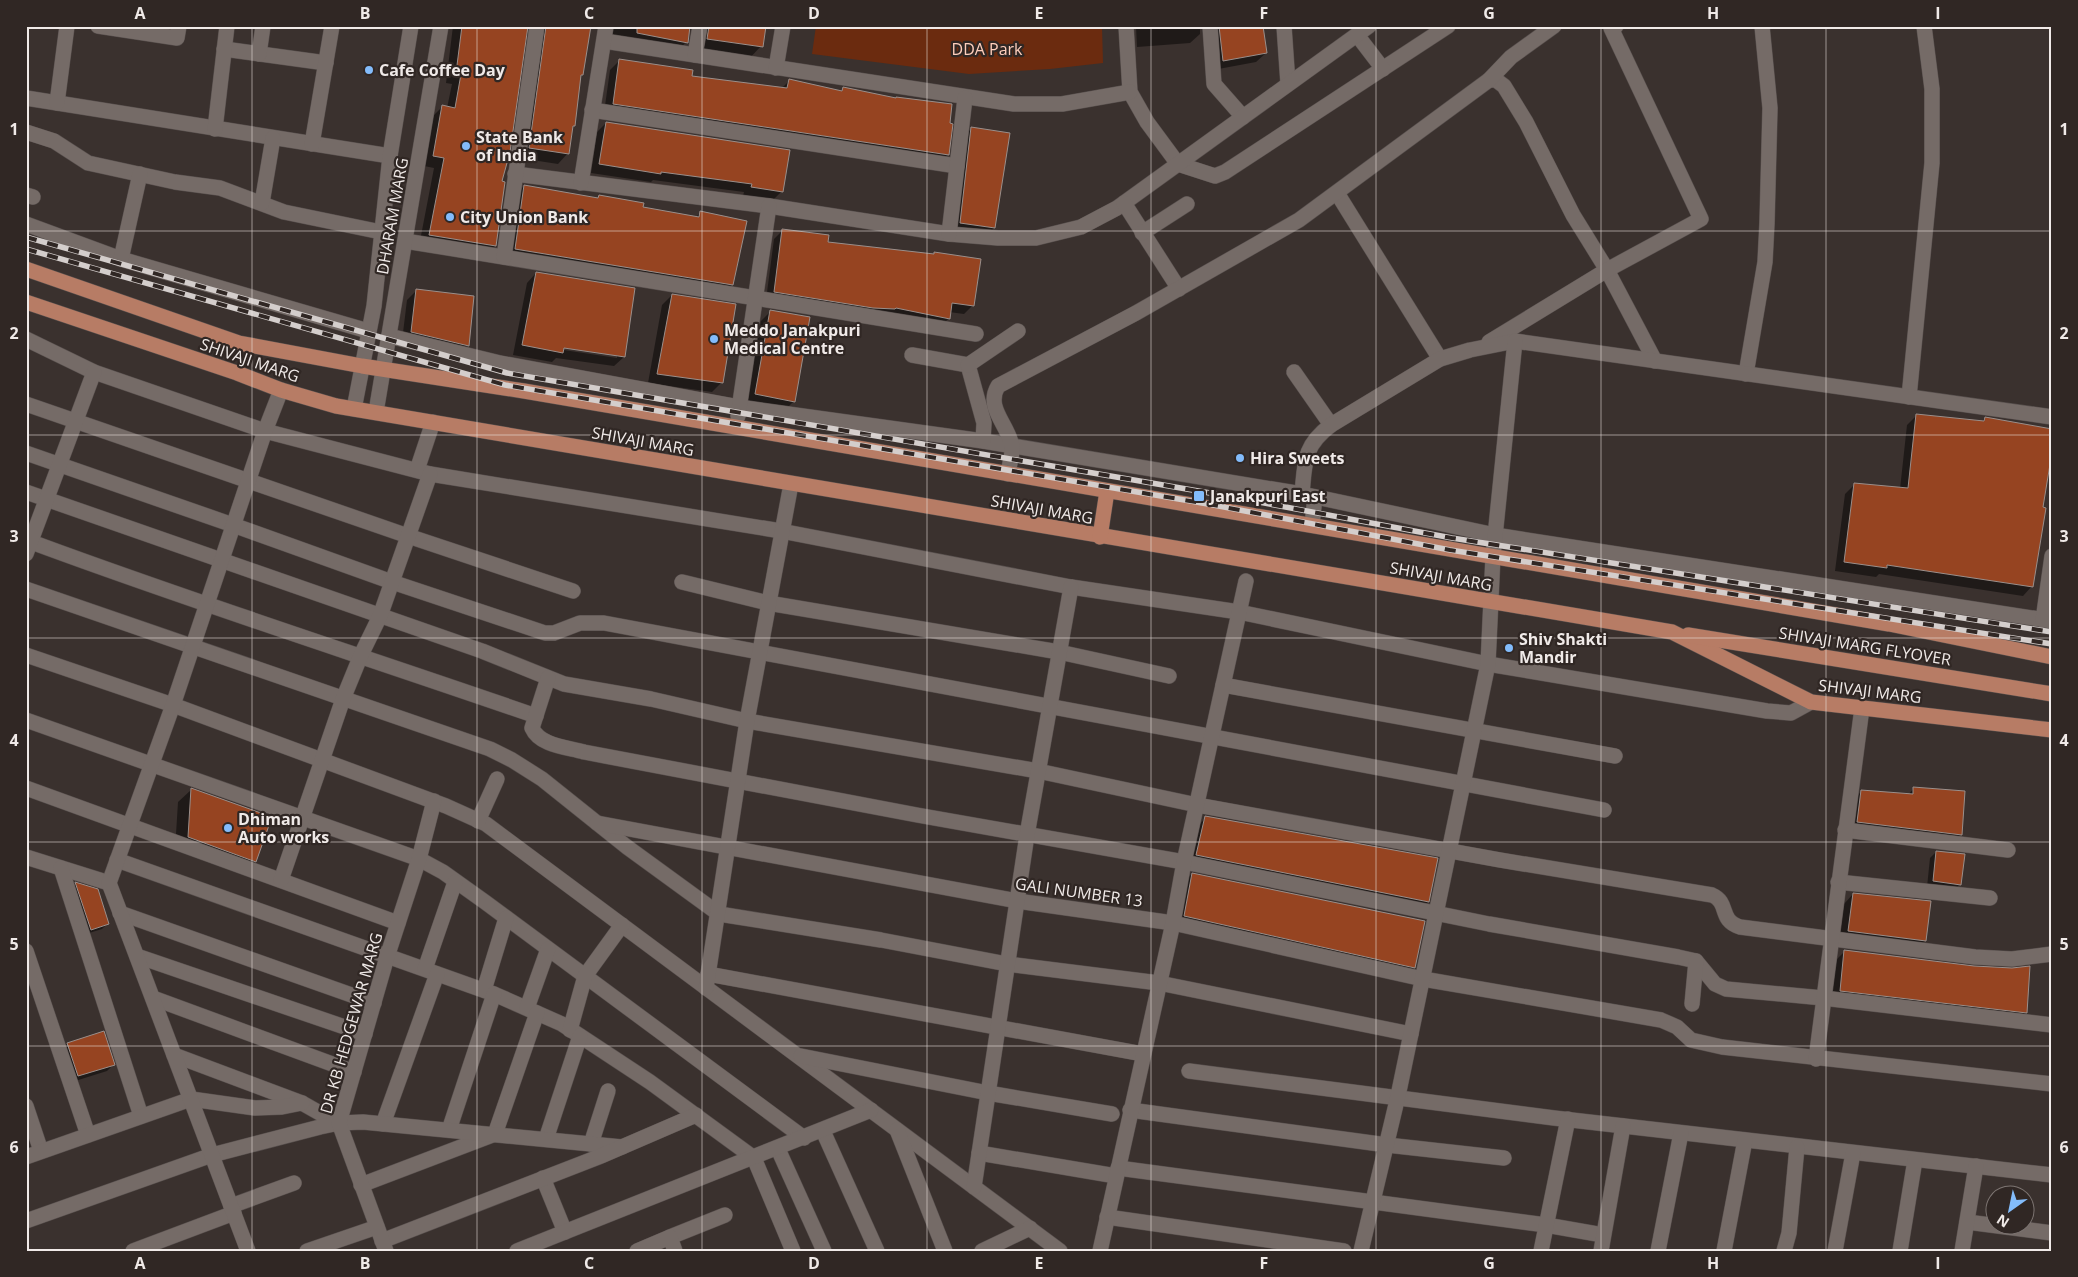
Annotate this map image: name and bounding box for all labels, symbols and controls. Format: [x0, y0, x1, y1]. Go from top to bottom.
text: A [134, 2, 146, 24]
text: B [360, 2, 370, 24]
text: C [584, 2, 594, 24]
text: D [808, 2, 820, 24]
text: E [1035, 2, 1044, 24]
text: F [1260, 2, 1268, 24]
text: G [1483, 2, 1495, 24]
text: H [1707, 2, 1719, 24]
text: I [1935, 2, 1941, 24]
park label: DDA Park [952, 38, 1023, 60]
place label: Cafe Coffee Day [379, 59, 506, 81]
marker: Cafe Coffee Day [363, 64, 375, 76]
text: 1 [9, 118, 19, 140]
text: 1 [2059, 118, 2069, 140]
place label: State Bank of India [476, 126, 563, 166]
marker: State Bank of India [460, 140, 472, 152]
street label: DHARAM MARG [371, 156, 413, 276]
place label: City Union Bank [460, 206, 588, 228]
marker: City Union Bank [444, 211, 456, 223]
place label: Meddo Janakpuri Medical Centre [724, 319, 861, 359]
text: 2 [9, 322, 19, 344]
text: 2 [2059, 322, 2069, 344]
street label: SHIVAJI MARG [197, 333, 303, 387]
marker: Meddo Janakpuri Medical Centre [708, 333, 720, 345]
street label: SHIVAJI MARG [590, 421, 696, 461]
place label: Hira Sweets [1250, 447, 1345, 469]
marker: Hira Sweets [1234, 452, 1246, 464]
place label: Janakpuri East [1208, 485, 1326, 507]
street label: SHIVAJI MARG [989, 489, 1095, 529]
marker: Janakpuri East [1192, 489, 1206, 503]
text: 3 [9, 525, 19, 547]
text: 3 [2059, 525, 2069, 547]
street label: SHIVAJI MARG [1388, 556, 1494, 596]
street label: SHIVAJI MARG FLYOVER [1777, 622, 1953, 671]
place label: Shiv Shakti Mandir [1519, 628, 1607, 668]
marker: Shiv Shakti Mandir [1503, 642, 1515, 654]
street label: SHIVAJI MARG [1817, 674, 1923, 708]
text: 4 [9, 729, 19, 751]
text: 4 [2059, 729, 2069, 751]
place label: Dhiman Auto works [238, 808, 329, 848]
marker: Dhiman Auto works [222, 822, 234, 834]
street label: GALI NUMBER 13 [1014, 872, 1144, 912]
street label: DR KB HEDGEWAR MARG [315, 930, 387, 1116]
text: 5 [9, 933, 19, 955]
text: 5 [2059, 933, 2069, 955]
text: 6 [9, 1136, 19, 1158]
text: 6 [2059, 1136, 2069, 1158]
north arrow [1986, 1184, 2036, 1234]
text: N [1993, 1210, 2013, 1232]
text: A [134, 1252, 146, 1274]
text: B [360, 1252, 370, 1274]
text: C [584, 1252, 594, 1274]
text: D [808, 1252, 820, 1274]
text: E [1035, 1252, 1044, 1274]
text: F [1260, 1252, 1268, 1274]
text: G [1483, 1252, 1495, 1274]
text: H [1707, 1252, 1719, 1274]
text: I [1935, 1252, 1941, 1274]

